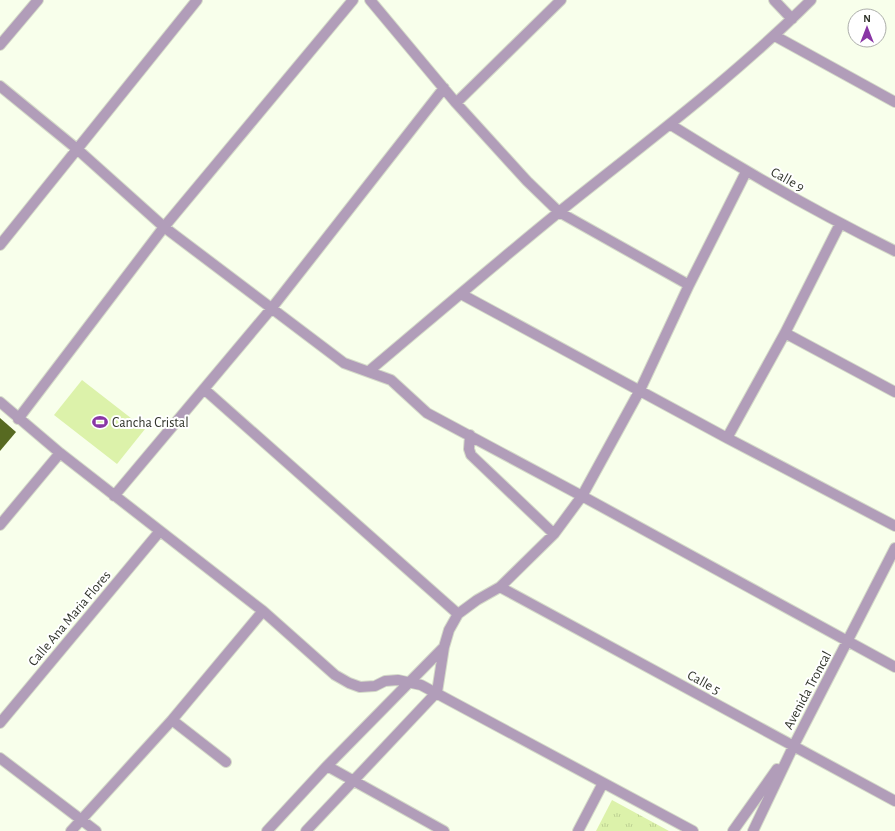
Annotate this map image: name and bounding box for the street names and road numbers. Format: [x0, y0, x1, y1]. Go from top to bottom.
street label: Calle 9 [768, 165, 807, 195]
street label: Calle Ana Maria Flores [26, 568, 114, 669]
street label: Avenida Troncal [781, 649, 834, 732]
street label: Calle 5 [685, 668, 722, 698]

